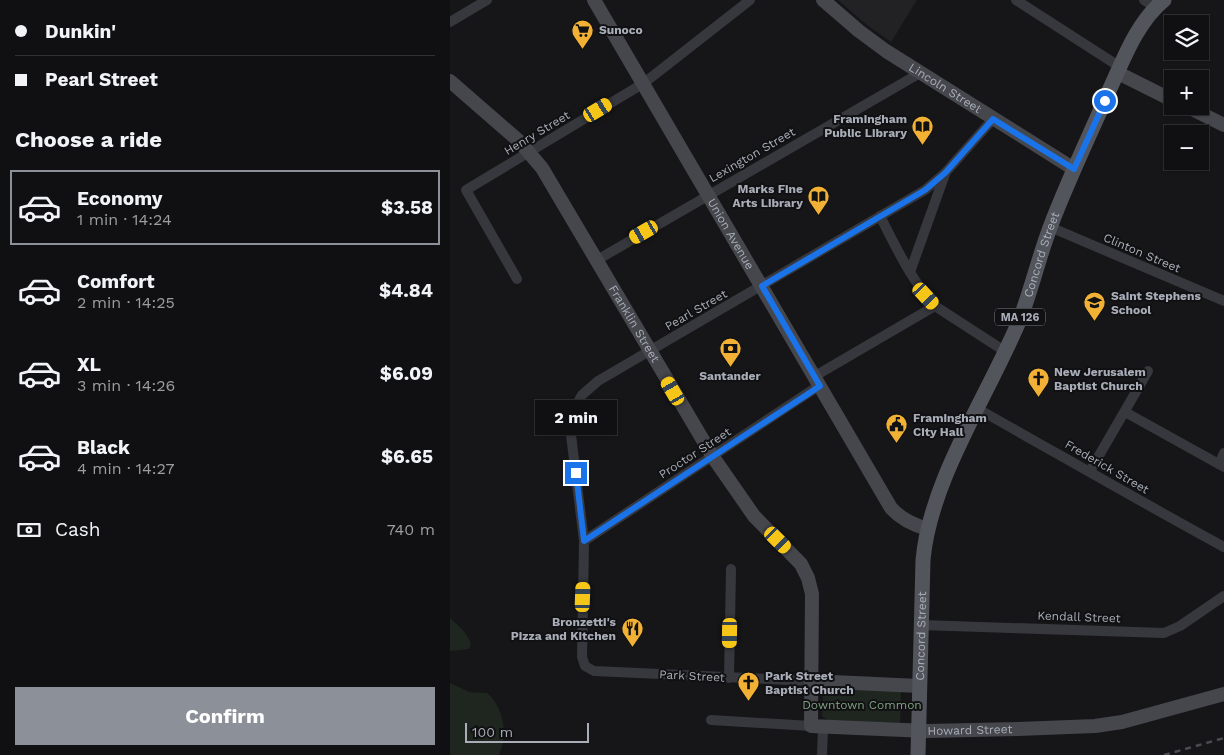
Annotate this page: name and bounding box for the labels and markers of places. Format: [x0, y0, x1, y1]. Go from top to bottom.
supermarket icon: Sunoco [571, 18, 595, 49]
place label: Sunoco [599, 23, 643, 37]
place label: Framingham Public Library [824, 112, 907, 140]
library icon: Framingham Public Library [911, 114, 935, 145]
place label: Marks Fine Arts Library [733, 182, 803, 210]
library icon: Marks Fine Arts Library [807, 184, 831, 215]
place label: Saint Stephens School [1111, 289, 1201, 317]
school or university icon: Saint Stephens School [1083, 291, 1107, 322]
bank icon: Santander [718, 337, 742, 368]
place label: New Jerusalem Baptist Church [1054, 365, 1146, 393]
church icon: New Jerusalem Baptist Church [1026, 367, 1050, 398]
place label: Santander [699, 369, 762, 383]
place label: Framingham City Hall [913, 411, 987, 439]
public building icon: Framingham City Hall [885, 413, 909, 444]
place label: Bronzetti's Pizza and Kitchen [511, 615, 617, 643]
restaurant icon: Bronzetti's Pizza and Kitchen [620, 617, 644, 648]
place label: Park Street Baptist Church [765, 669, 854, 697]
church icon: Park Street Baptist Church [737, 671, 761, 702]

